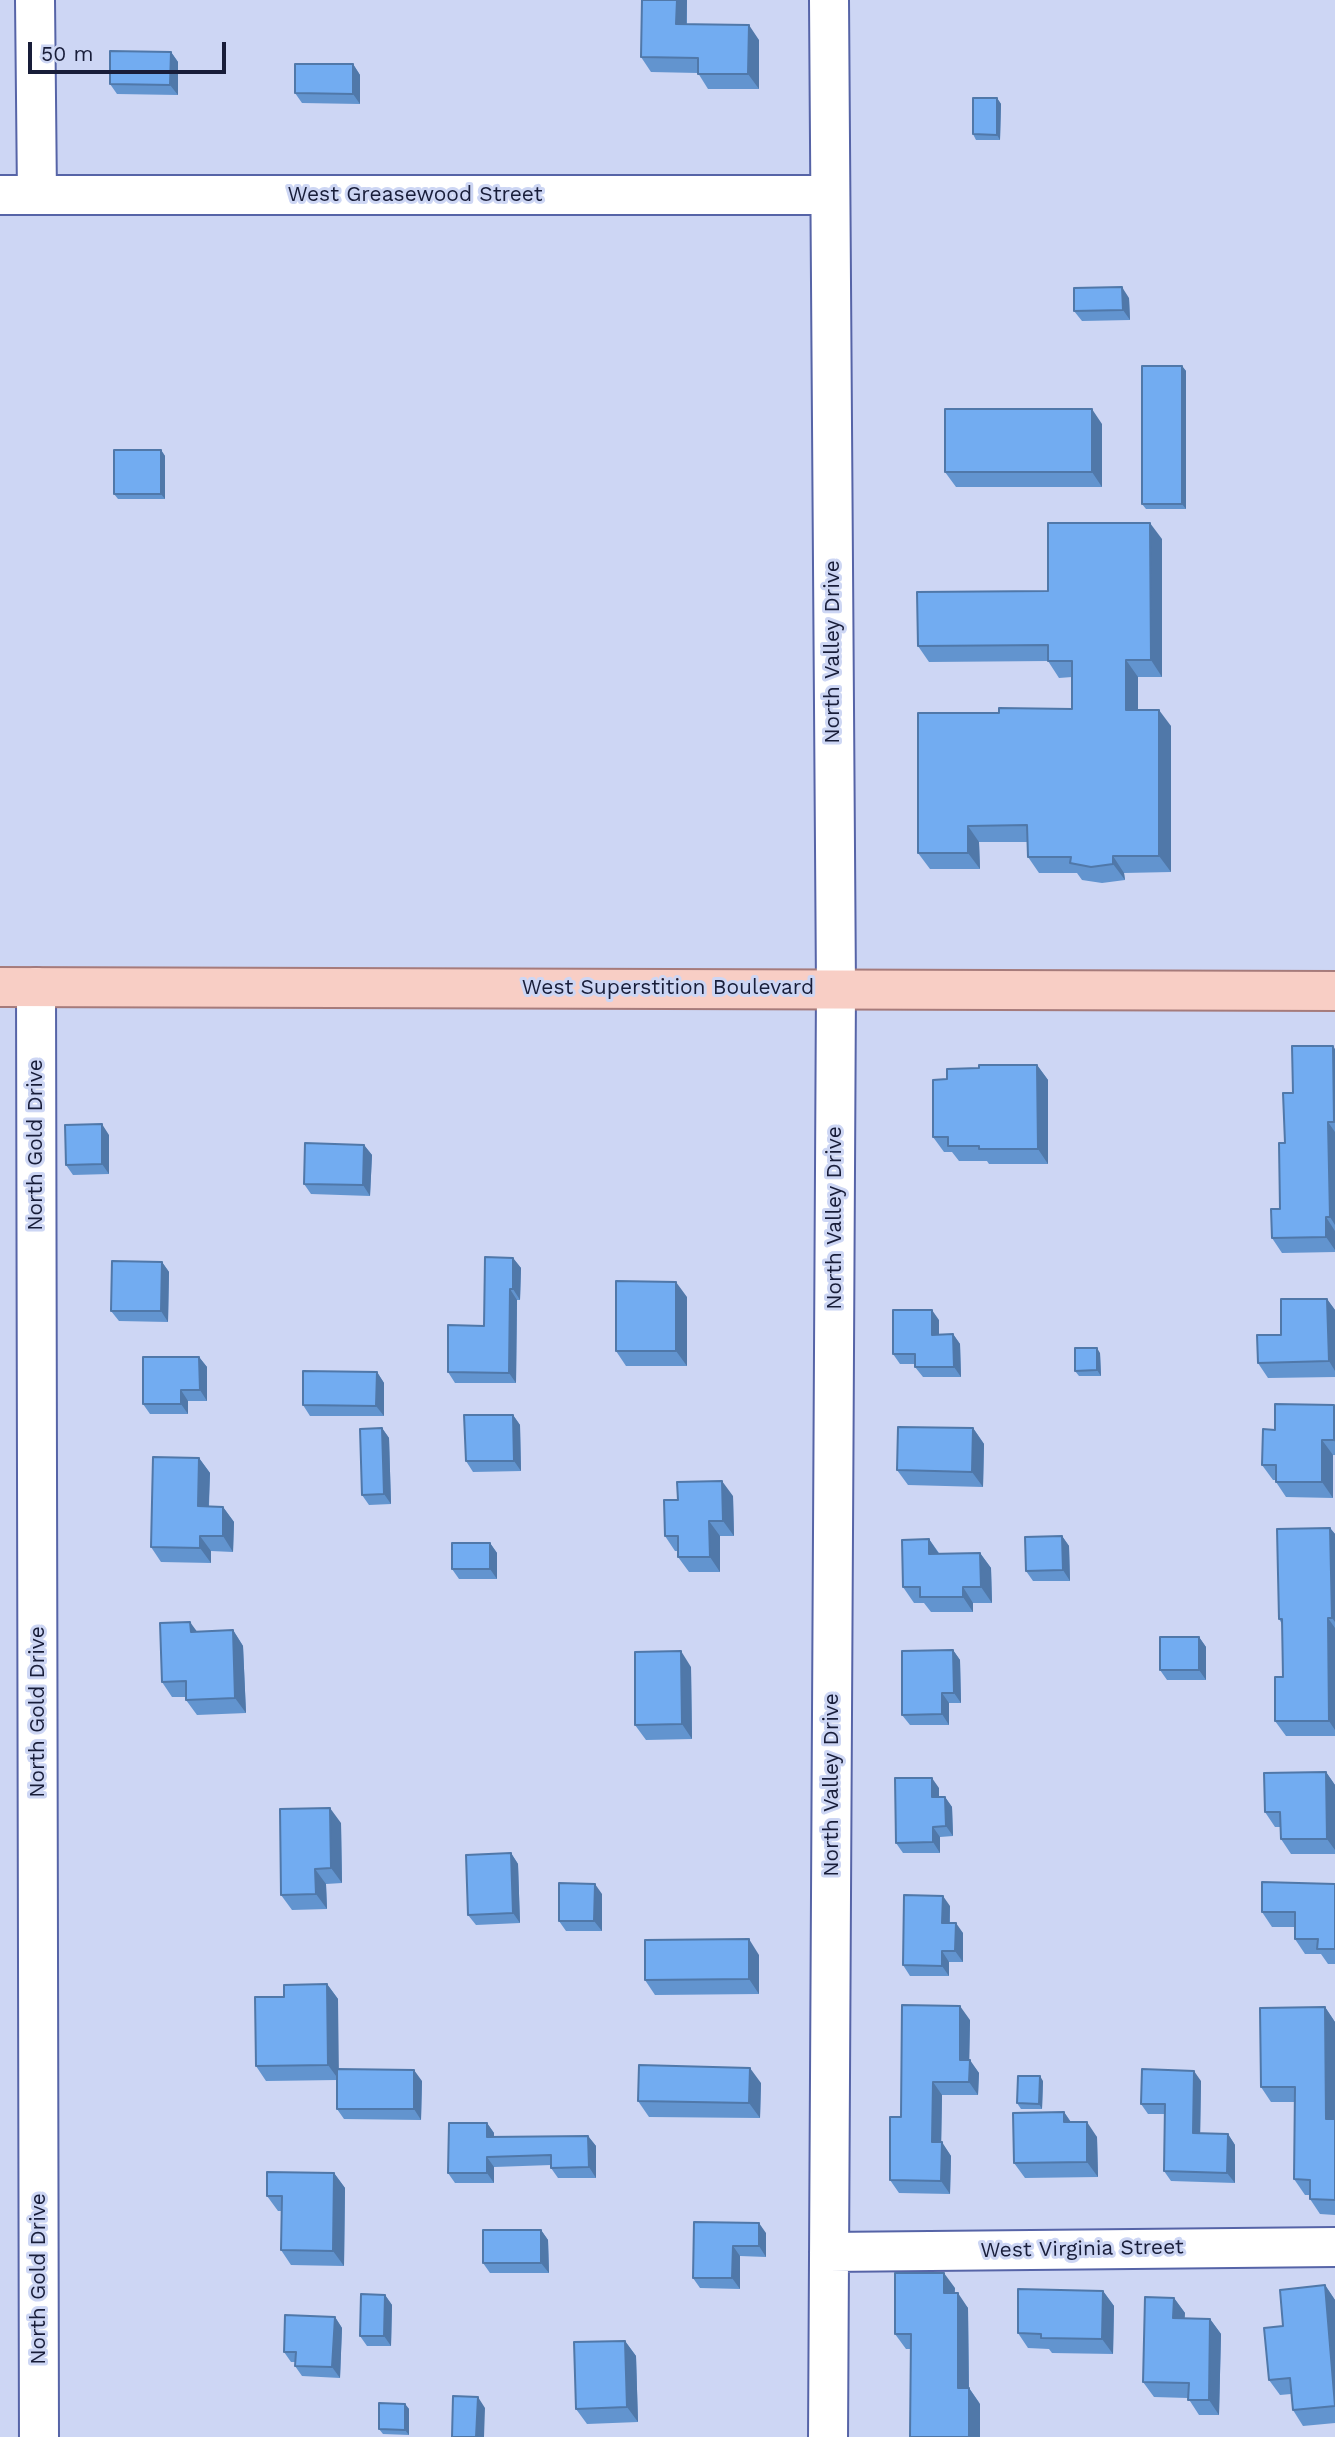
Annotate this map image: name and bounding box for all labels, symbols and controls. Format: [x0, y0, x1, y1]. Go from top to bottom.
scale bar [32, 28, 229, 72]
text: 50 m [41, 41, 93, 66]
street label: West Greasewood Street [288, 182, 542, 208]
street label: North Valley Drive [820, 560, 846, 744]
street label: West Superstition Boulevard [522, 975, 814, 1001]
street label: North Gold Drive [23, 1059, 49, 1231]
street label: North Valley Drive [822, 1126, 848, 1310]
street label: North Gold Drive [25, 1626, 51, 1798]
street label: North Valley Drive [819, 1693, 845, 1877]
street label: North Gold Drive [26, 2193, 52, 2365]
street label: West Virginia Street [980, 2235, 1184, 2263]

